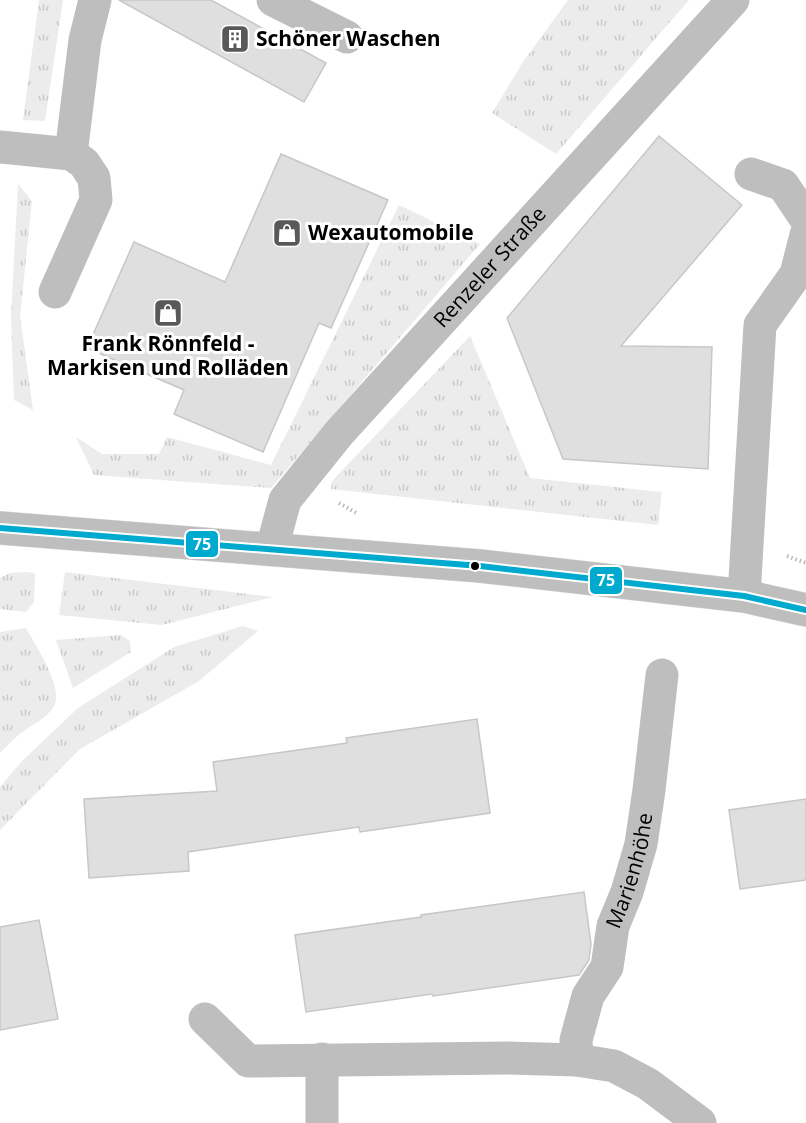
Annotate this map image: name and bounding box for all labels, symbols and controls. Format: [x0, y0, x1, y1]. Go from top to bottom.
building icon: Schöner Waschen [219, 23, 251, 55]
place label: Schöner Waschen [256, 24, 441, 52]
street label: Renzeler Straße [427, 200, 552, 333]
shop icon: Wexautomobile [271, 217, 303, 249]
place label: Wexautomobile [308, 218, 474, 246]
shop icon: Frank Rönnfeld - Markisen und Rolläden [152, 297, 184, 329]
place label: Frank Rönnfeld - Markisen und Rolläden [47, 329, 289, 381]
line badge: 75 [185, 530, 219, 558]
text: 75 [193, 533, 211, 555]
unlabelled marker [469, 560, 481, 572]
line badge: 75 [589, 566, 623, 595]
text: 75 [597, 569, 615, 591]
street label: Marienhöhe [599, 811, 658, 932]

